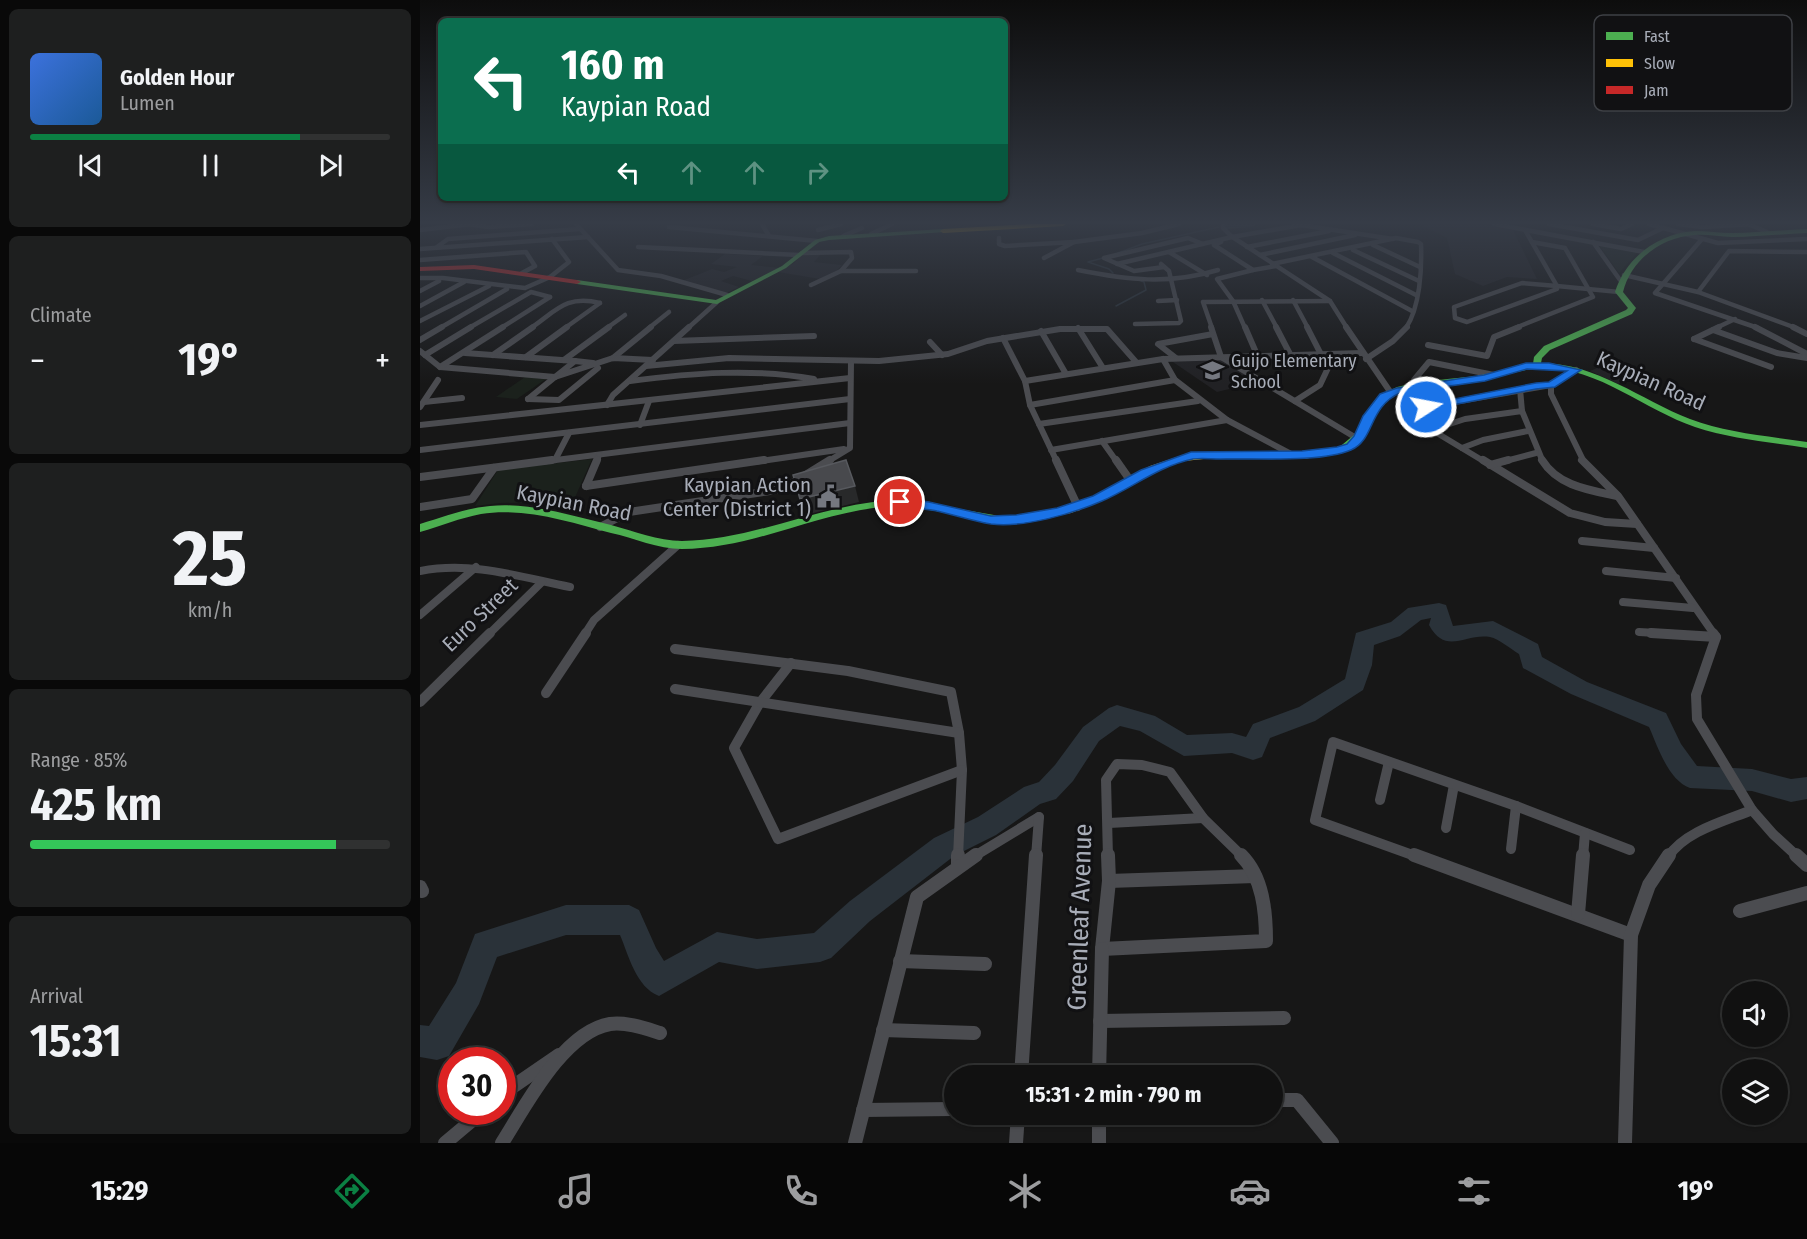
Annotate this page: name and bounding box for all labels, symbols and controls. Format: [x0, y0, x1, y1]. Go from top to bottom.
legend [1594, 15, 1792, 111]
text: Fast [1644, 27, 1671, 46]
text: 160 m [561, 40, 664, 90]
icon: left [462, 42, 540, 120]
text: Slow [1644, 54, 1675, 73]
text: Golden Hour [120, 64, 234, 91]
text: Jam [1644, 81, 1669, 100]
text: Lumen [120, 91, 175, 115]
text: Kaypian Road [561, 91, 711, 123]
icon: previous [74, 149, 107, 182]
icon: pause [194, 149, 227, 182]
icon: next [314, 149, 347, 182]
icon: left [612, 156, 645, 189]
icon: ahead [675, 156, 708, 189]
icon: ahead [738, 156, 771, 189]
icon: right [801, 156, 834, 189]
text: Climate [30, 303, 92, 327]
text: 19° [178, 333, 242, 387]
text: − [30, 341, 45, 381]
text: + [375, 341, 390, 381]
street label: Kaypian Road [1592, 345, 1710, 417]
place label: Guijo Elementary School [1231, 350, 1356, 393]
school or university icon: Guijo Elementary School [1200, 358, 1226, 384]
position arrow [1394, 375, 1458, 439]
place label: Kaypian Action Center (District 1) [663, 472, 811, 522]
pin [874, 476, 925, 527]
street label: Kaypian Road [514, 479, 634, 527]
public building icon: Kaypian Action Center (District 1) [816, 484, 842, 510]
icon: arrive [883, 485, 916, 518]
text: 25 [173, 512, 247, 606]
street label: Euro Street [437, 573, 523, 657]
text: km/h [188, 598, 232, 622]
text: Range · 85% [30, 748, 127, 772]
text: 425 km [30, 778, 162, 832]
street label: Greenleaf Avenue [1061, 823, 1099, 1011]
map controls [1722, 981, 1788, 1125]
button: sound [1722, 981, 1788, 1047]
text: Arrival [30, 984, 83, 1008]
text: 15:31 [30, 1014, 122, 1068]
speed limit sign: 30 [438, 1047, 516, 1125]
button: layers [1722, 1059, 1788, 1125]
text: 15:31 · 2 min · 790 m [1026, 1081, 1201, 1108]
icon: directions [331, 1170, 373, 1212]
icon: music [555, 1170, 597, 1212]
icon: phone [780, 1170, 822, 1212]
icon: climate [1004, 1170, 1046, 1212]
icon: car [1229, 1170, 1271, 1212]
icon: filters [1453, 1170, 1495, 1212]
text: 15:29 [91, 1175, 148, 1207]
text: 19° [1678, 1175, 1716, 1207]

